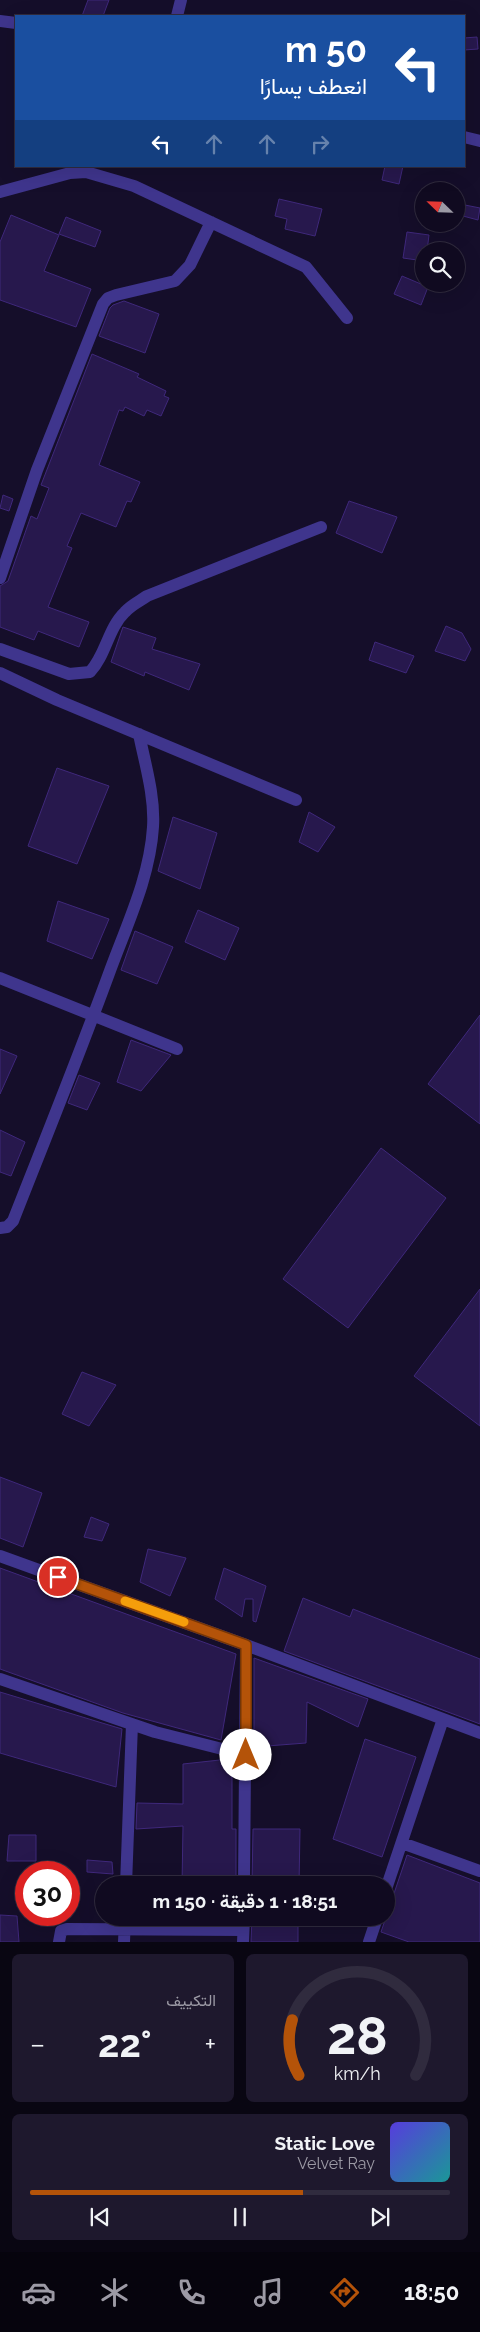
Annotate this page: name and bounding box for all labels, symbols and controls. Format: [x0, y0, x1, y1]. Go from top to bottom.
text: 50 m [285, 29, 367, 70]
icon: left [385, 35, 450, 100]
text: انعطف يسارًا [260, 73, 367, 99]
icon: left [147, 130, 175, 158]
icon: ahead [200, 130, 228, 158]
icon: ahead [253, 130, 281, 158]
icon: right [306, 130, 334, 158]
north arrow [415, 182, 465, 232]
map controls [415, 182, 465, 292]
button: search [415, 242, 465, 292]
pin [37, 1556, 79, 1598]
icon: arrive [44, 1563, 72, 1591]
position arrow [219, 1728, 271, 1780]
speed limit sign: 30 [15, 1861, 80, 1926]
text: 18:51 · 1 دقيقة · 150 m [153, 1890, 337, 1912]
text: التكييف [166, 1991, 216, 2010]
text: 28 [327, 2005, 387, 2066]
text: 22° [98, 2021, 151, 2066]
text: − [30, 2028, 45, 2061]
text: + [204, 2028, 216, 2061]
text: km/h [333, 2063, 381, 2084]
text: Static Love [274, 2132, 375, 2154]
text: Velvet Ray [297, 2154, 375, 2173]
icon: previous [86, 2203, 114, 2231]
icon: pause [226, 2203, 254, 2231]
icon: next [366, 2203, 394, 2231]
icon: car [21, 2275, 56, 2310]
icon: climate [97, 2275, 132, 2310]
icon: phone [174, 2275, 209, 2310]
icon: music [251, 2275, 286, 2310]
icon: directions [327, 2275, 362, 2310]
text: 18:50 [404, 2279, 459, 2305]

